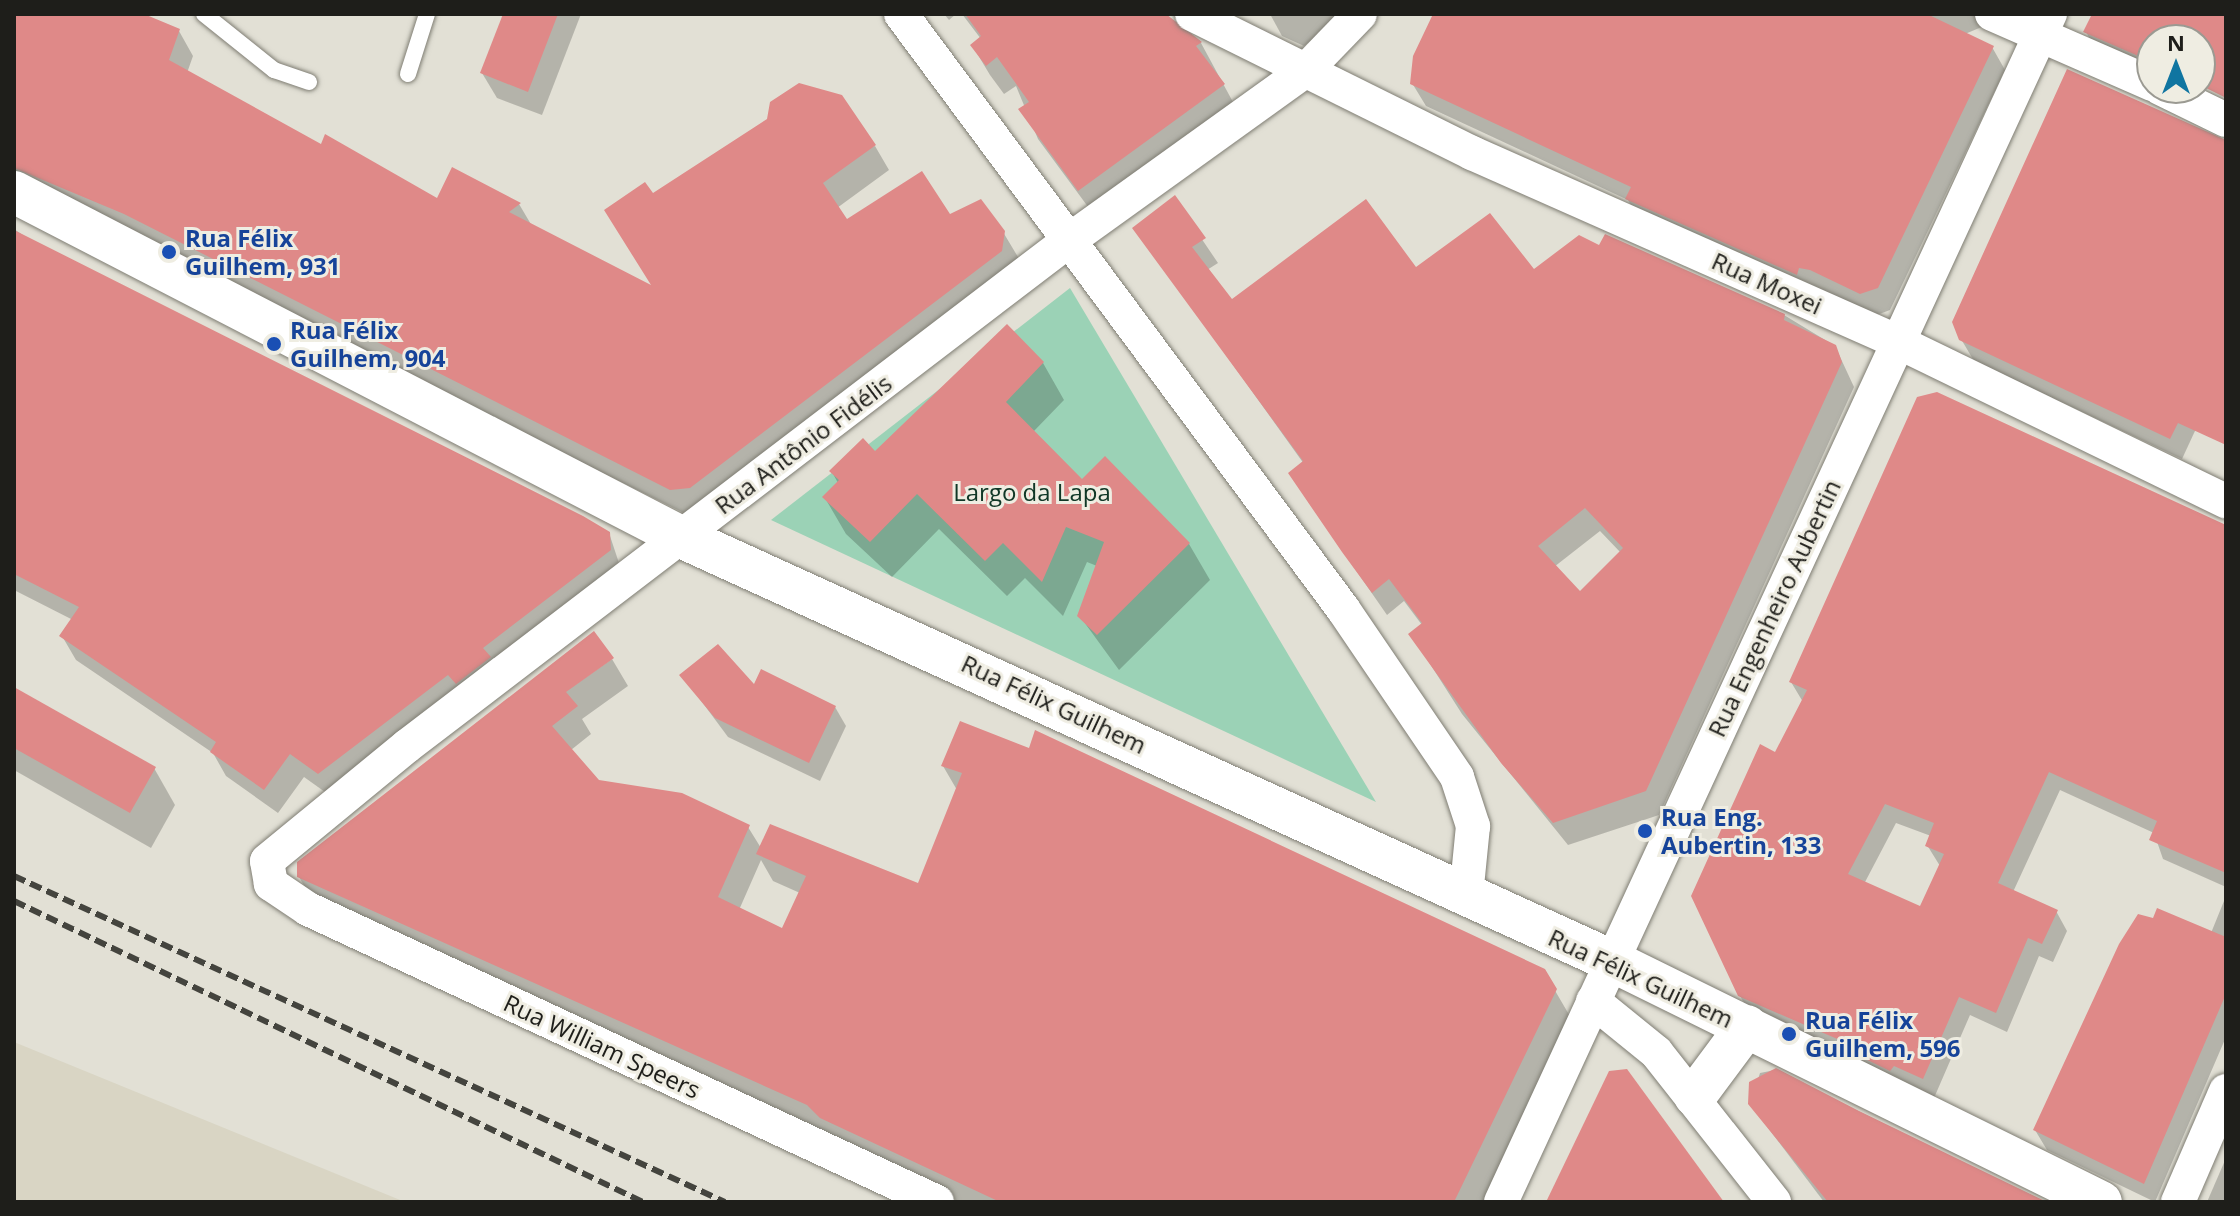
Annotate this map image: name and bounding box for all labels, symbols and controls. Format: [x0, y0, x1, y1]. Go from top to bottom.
north arrow [2136, 24, 2216, 104]
text: N [2167, 27, 2185, 57]
place label: Rua Félix Guilhem, 931 [185, 224, 341, 280]
marker: Rua Félix Guilhem, 931 [160, 243, 178, 261]
street label: Rua Moxei [1708, 246, 1826, 320]
place label: Rua Félix Guilhem, 904 [290, 316, 446, 372]
marker: Rua Félix Guilhem, 904 [265, 335, 283, 353]
street label: Rua Antônio Fidélis [709, 368, 897, 520]
street label: Rua Engenheiro Aubertin [1702, 475, 1846, 741]
park label: Largo da Lapa [953, 478, 1111, 506]
street label: Rua Félix Guilhem [957, 649, 1151, 759]
place label: Rua Eng. Aubertin, 133 [1661, 803, 1821, 859]
marker: Rua Eng. Aubertin, 133 [1636, 822, 1654, 840]
street label: Rua Félix Guilhem [1544, 923, 1738, 1033]
street label: Rua William Speers [499, 988, 705, 1104]
place label: Rua Félix Guilhem, 596 [1805, 1006, 1961, 1062]
marker: Rua Félix Guilhem, 596 [1780, 1025, 1798, 1043]

